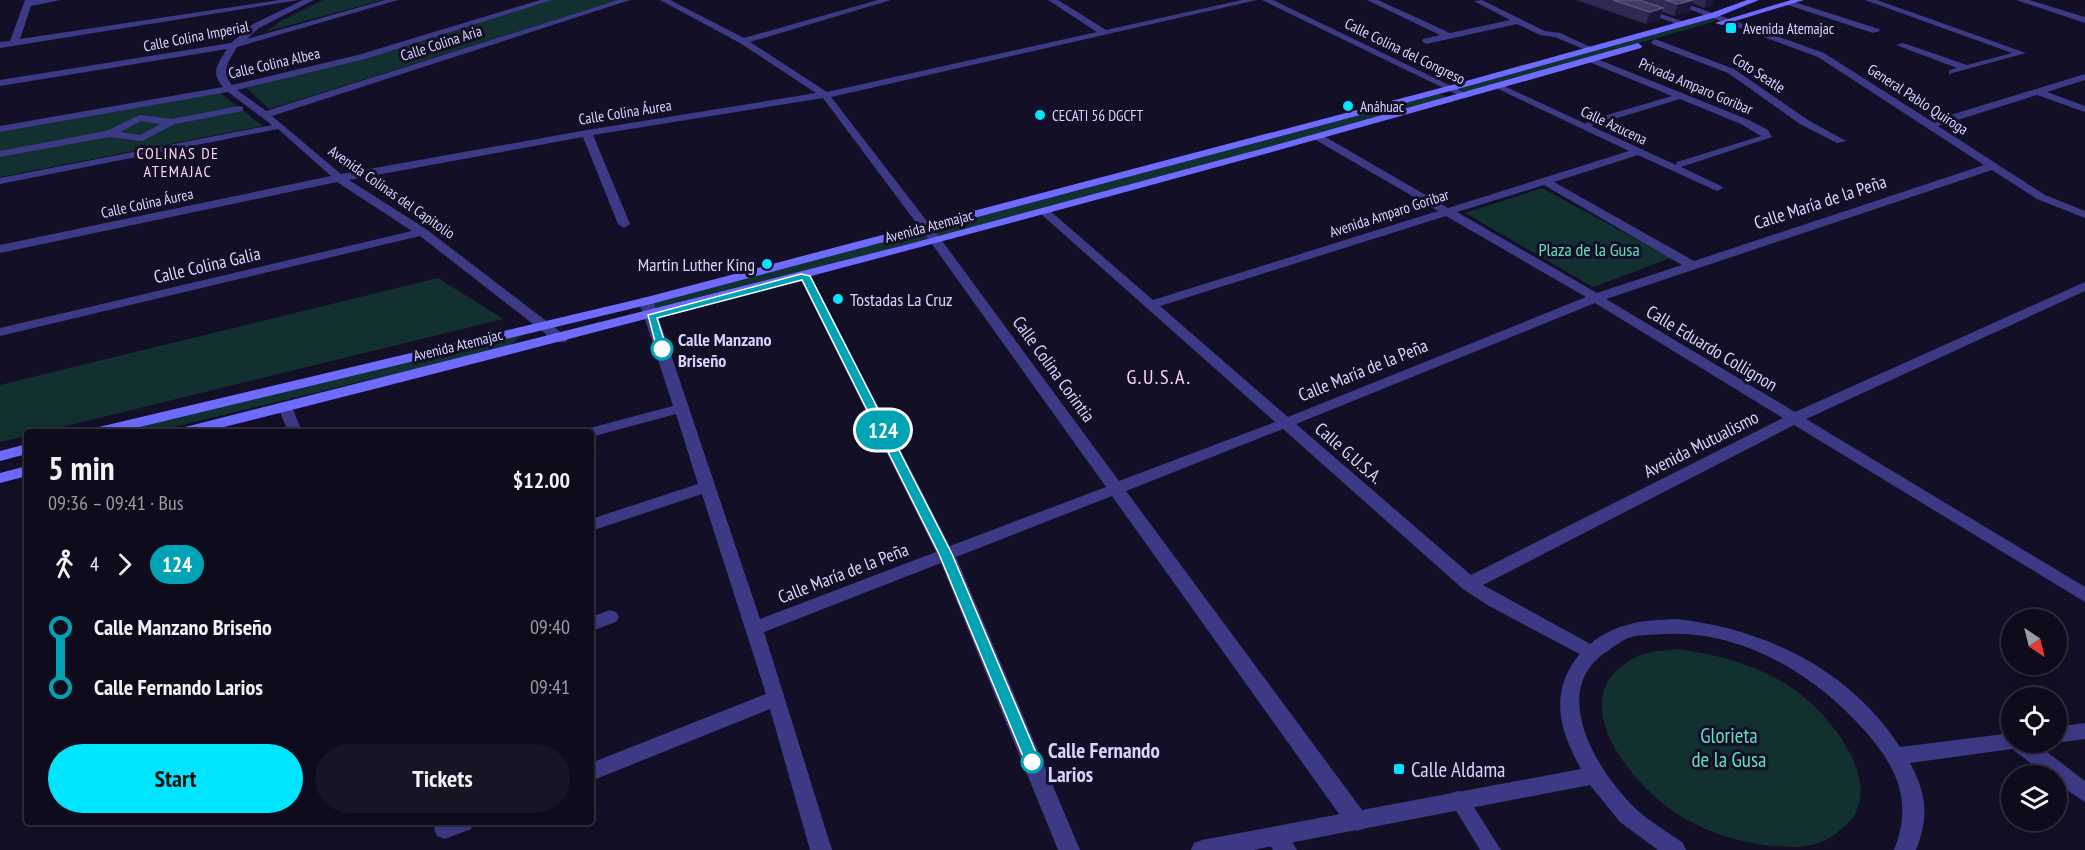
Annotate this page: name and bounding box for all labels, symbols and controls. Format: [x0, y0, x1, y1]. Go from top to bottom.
street label: Calle Colina del Congreso [1342, 14, 1468, 88]
street label: Calle Colina Imperial [142, 16, 251, 56]
place label: Avenida Atemajac [1743, 19, 1835, 38]
street label: Calle Colina Aria [398, 21, 484, 65]
marker: Avenida Atemajac [1724, 21, 1738, 35]
street label: Calle Colina Albea [226, 43, 322, 83]
street label: Coto Seatle [1729, 49, 1789, 97]
street label: Privada Amparo Goribar [1636, 53, 1757, 119]
street label: General Pablo Quiroga [1864, 59, 1972, 139]
street label: Calle Colina Áurea [577, 95, 673, 129]
place label: Anáhuac [1360, 97, 1405, 116]
marker: Anáhuac [1341, 99, 1355, 113]
street label: Calle Azucena [1578, 101, 1650, 149]
place label: CECATI 56 DGCFT [1052, 106, 1143, 125]
marker: CECATI 56 DGCFT [1033, 108, 1047, 122]
street label: Avenida Colinas del Capitolio [325, 141, 459, 243]
district label: COLINAS DE ATEMAJAC [137, 143, 219, 181]
street label: Calle María de la Peña [1751, 170, 1889, 234]
street label: Calle Colina Áurea [99, 184, 195, 222]
street label: Avenida Amparo Goribar [1327, 184, 1452, 241]
street label: Avenida Atemajac [883, 205, 976, 247]
park label: Plaza de la Gusa [1538, 238, 1640, 261]
street label: Calle Colina Galia [151, 242, 263, 288]
place label: Martin Luther King [638, 253, 755, 276]
marker: Martin Luther King [760, 257, 774, 271]
place label: Tostadas La Cruz [850, 288, 953, 311]
marker: Tostadas La Cruz [831, 292, 845, 306]
street label: Calle Eduardo Collignon [1642, 300, 1782, 396]
street label: Calle Colina Corintia [1008, 311, 1100, 427]
street label: Avenida Atemajac [411, 325, 505, 365]
place label: Calle Manzano Briseño [678, 328, 772, 372]
street label: Calle María de la Peña [1295, 334, 1431, 406]
marker: Calle Manzano Briseño [651, 338, 673, 360]
district label: G.U.S.A. [1127, 364, 1191, 390]
street label: Avenida Mutualismo [1640, 405, 1763, 483]
line badge: 124 [848, 410, 918, 450]
text: 124 [868, 417, 898, 444]
street label: Calle G.U.S.A. [1310, 417, 1388, 489]
text: 5 min [48, 446, 115, 489]
text: $12.00 [513, 466, 570, 494]
text: 09:36 – 09:41 · Bus [48, 490, 183, 516]
street label: Calle María de la Peña [775, 538, 911, 608]
icon: walk [48, 548, 81, 581]
icon: forward [108, 548, 141, 581]
text: 4 [90, 551, 99, 577]
text: 124 [162, 551, 192, 578]
north arrow [2001, 609, 2067, 675]
map controls [2001, 609, 2067, 831]
text: Calle Manzano Briseño [94, 613, 272, 641]
text: 09:40 [530, 614, 570, 640]
text: Calle Fernando Larios [94, 673, 263, 701]
text: 09:41 [530, 674, 570, 700]
button: locate [2001, 687, 2067, 753]
park label: Glorieta de la Gusa [1692, 722, 1766, 773]
place label: Calle Fernando Larios [1048, 737, 1160, 788]
button: Start [48, 744, 303, 813]
button: Tickets [315, 744, 570, 813]
marker: Calle Fernando Larios [1021, 751, 1043, 773]
place label: Calle Aldama [1411, 756, 1505, 783]
marker: Calle Aldama [1392, 762, 1406, 776]
button: layers [2001, 765, 2067, 831]

